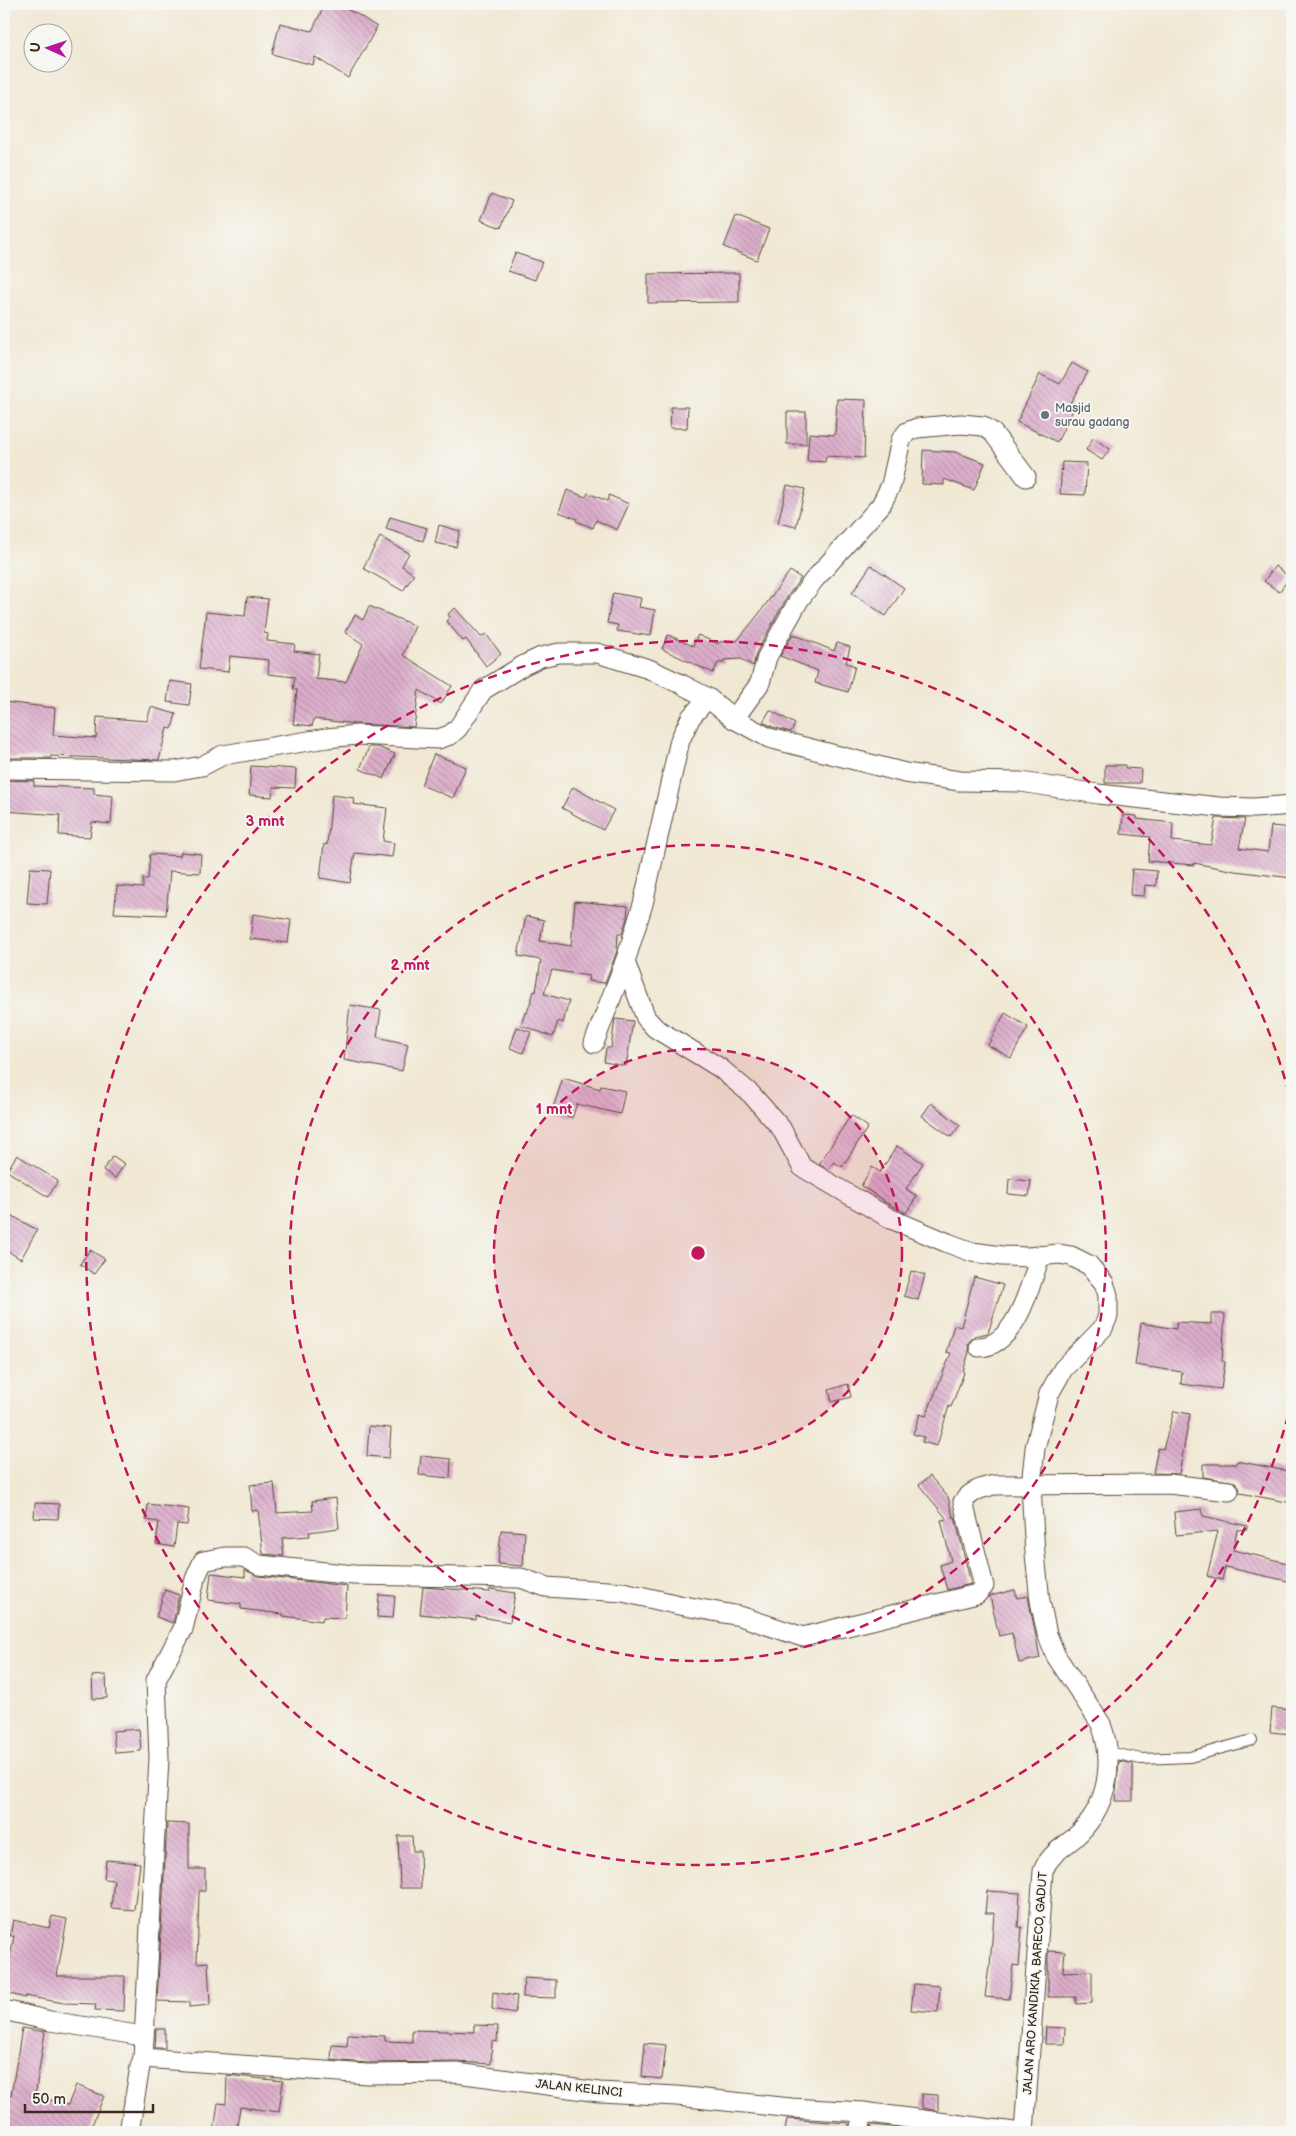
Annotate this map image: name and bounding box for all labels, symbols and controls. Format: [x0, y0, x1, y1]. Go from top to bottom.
north arrow [22, 22, 72, 72]
text: U [27, 42, 44, 53]
place label: Masjid surau gadang [1055, 401, 1130, 430]
marker: Masjid surau gadang [1039, 409, 1051, 421]
text: 3 mnt [246, 812, 285, 831]
text: 2 mnt [390, 956, 430, 975]
text: 1 mnt [536, 1100, 572, 1119]
centre of rings [689, 1244, 707, 1262]
street label: JALAN ARO KANDIKIA, BARECO, GADUT [1020, 1870, 1051, 2095]
street label: JALAN KELINCI [535, 2076, 623, 2101]
scale bar [25, 2081, 152, 2113]
text: 50 m [32, 2090, 66, 2109]

